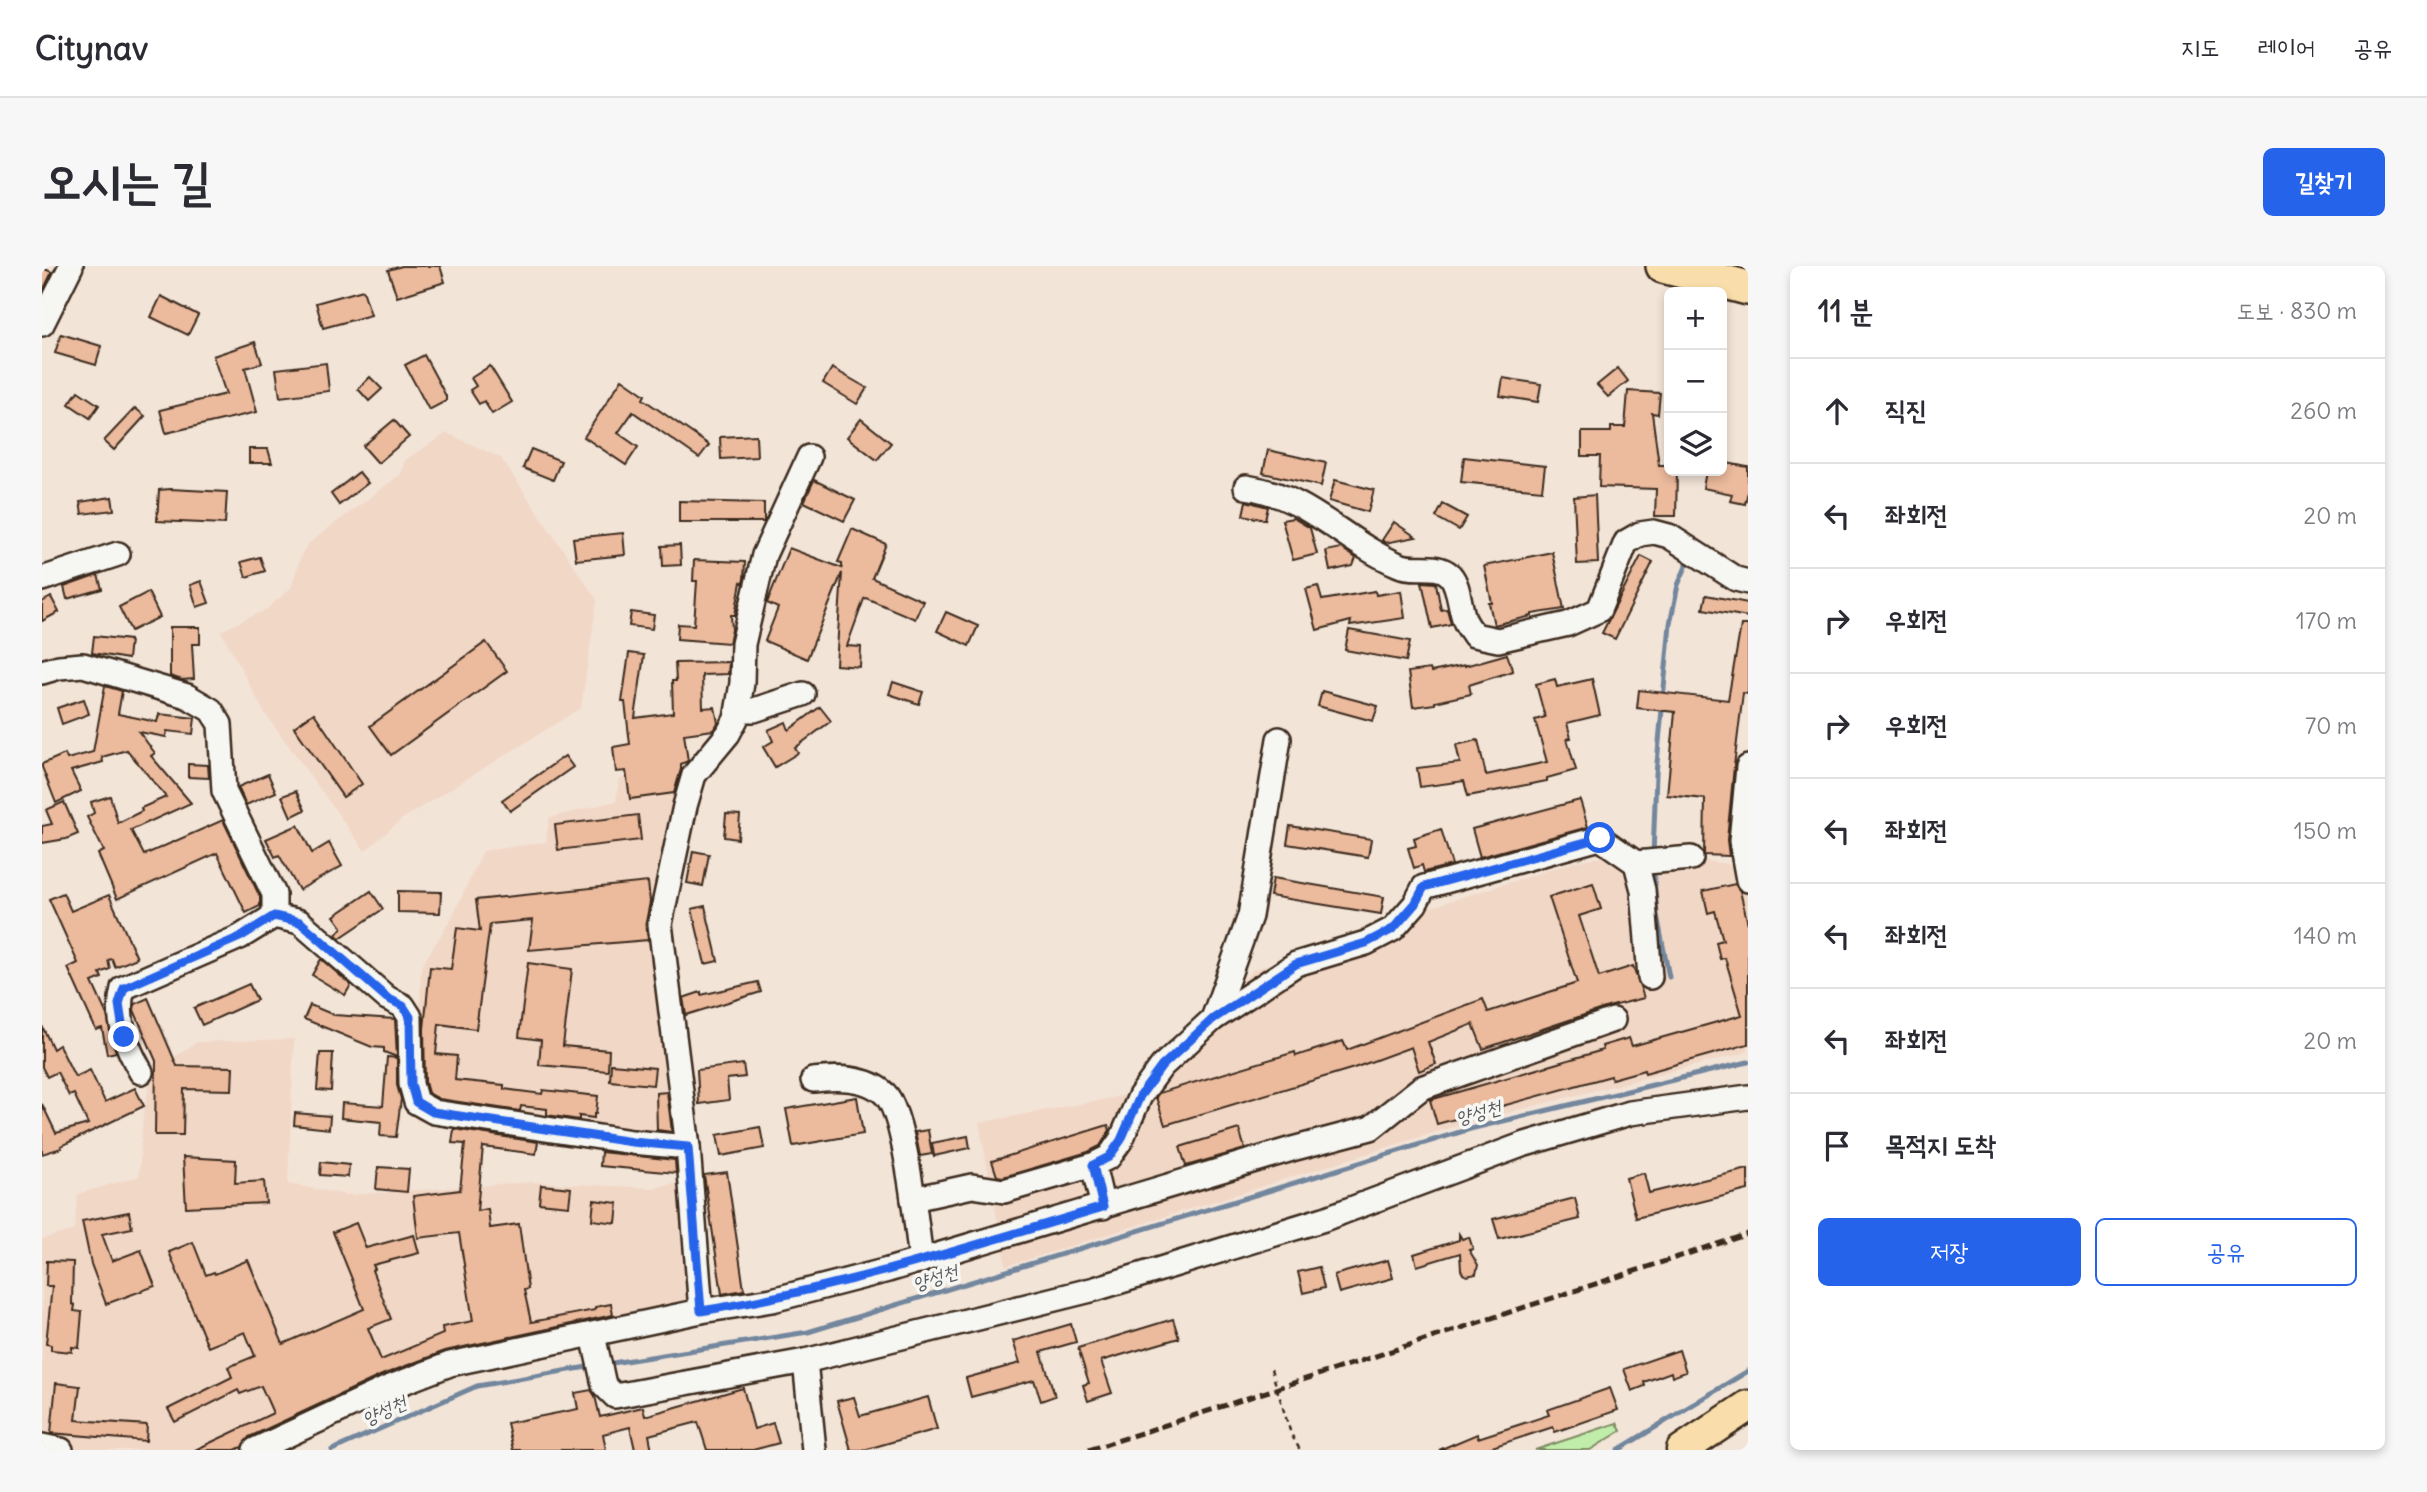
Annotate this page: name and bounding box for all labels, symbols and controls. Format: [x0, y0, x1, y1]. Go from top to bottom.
text: Citynav [35, 27, 148, 69]
text: 지도 [2181, 32, 2219, 62]
text: 레이어 [2257, 32, 2315, 62]
text: 공유 [2353, 32, 2392, 62]
button: 길찾기 [2263, 148, 2385, 216]
text: 오시는 길 [42, 150, 211, 211]
map controls [1664, 287, 1727, 476]
button: + [1664, 287, 1727, 350]
text: 11 분 [1818, 292, 1873, 330]
text: 도보 · 830 m [2237, 296, 2357, 325]
button: − [1664, 350, 1727, 413]
icon: ahead [1818, 392, 1856, 430]
text: 직진 [1885, 393, 1927, 426]
text: 260 m [2290, 396, 2357, 425]
button: layers [1664, 413, 1727, 476]
icon: left [1818, 497, 1856, 535]
text: 좌회전 [1885, 498, 1948, 531]
text: 20 m [2304, 501, 2357, 530]
icon: right [1818, 602, 1856, 640]
text: 우회전 [1885, 603, 1948, 636]
text: 170 m [2296, 606, 2357, 635]
icon: right [1818, 707, 1856, 745]
text: 우회전 [1885, 708, 1948, 741]
text: 70 m [2305, 711, 2357, 740]
icon: left [1818, 812, 1856, 850]
text: 좌회전 [1885, 813, 1948, 846]
text: 150 m [2294, 816, 2357, 845]
route start [1584, 822, 1615, 853]
icon: left [1818, 917, 1856, 955]
text: 좌회전 [1885, 918, 1948, 951]
text: 140 m [2294, 921, 2357, 950]
route end [108, 1021, 139, 1052]
icon: left [1818, 1022, 1856, 1060]
text: 좌회전 [1885, 1023, 1948, 1056]
text: 20 m [2304, 1026, 2357, 1055]
water label: 양성천 [1453, 1094, 1505, 1130]
icon: arrive [1818, 1127, 1856, 1165]
text: 목적지 도착 [1885, 1128, 1996, 1161]
button: 저장 [1818, 1218, 2081, 1286]
button: 공유 [2095, 1218, 2357, 1286]
water label: 양성천 [910, 1258, 962, 1295]
water label: 양성천 [358, 1389, 411, 1430]

